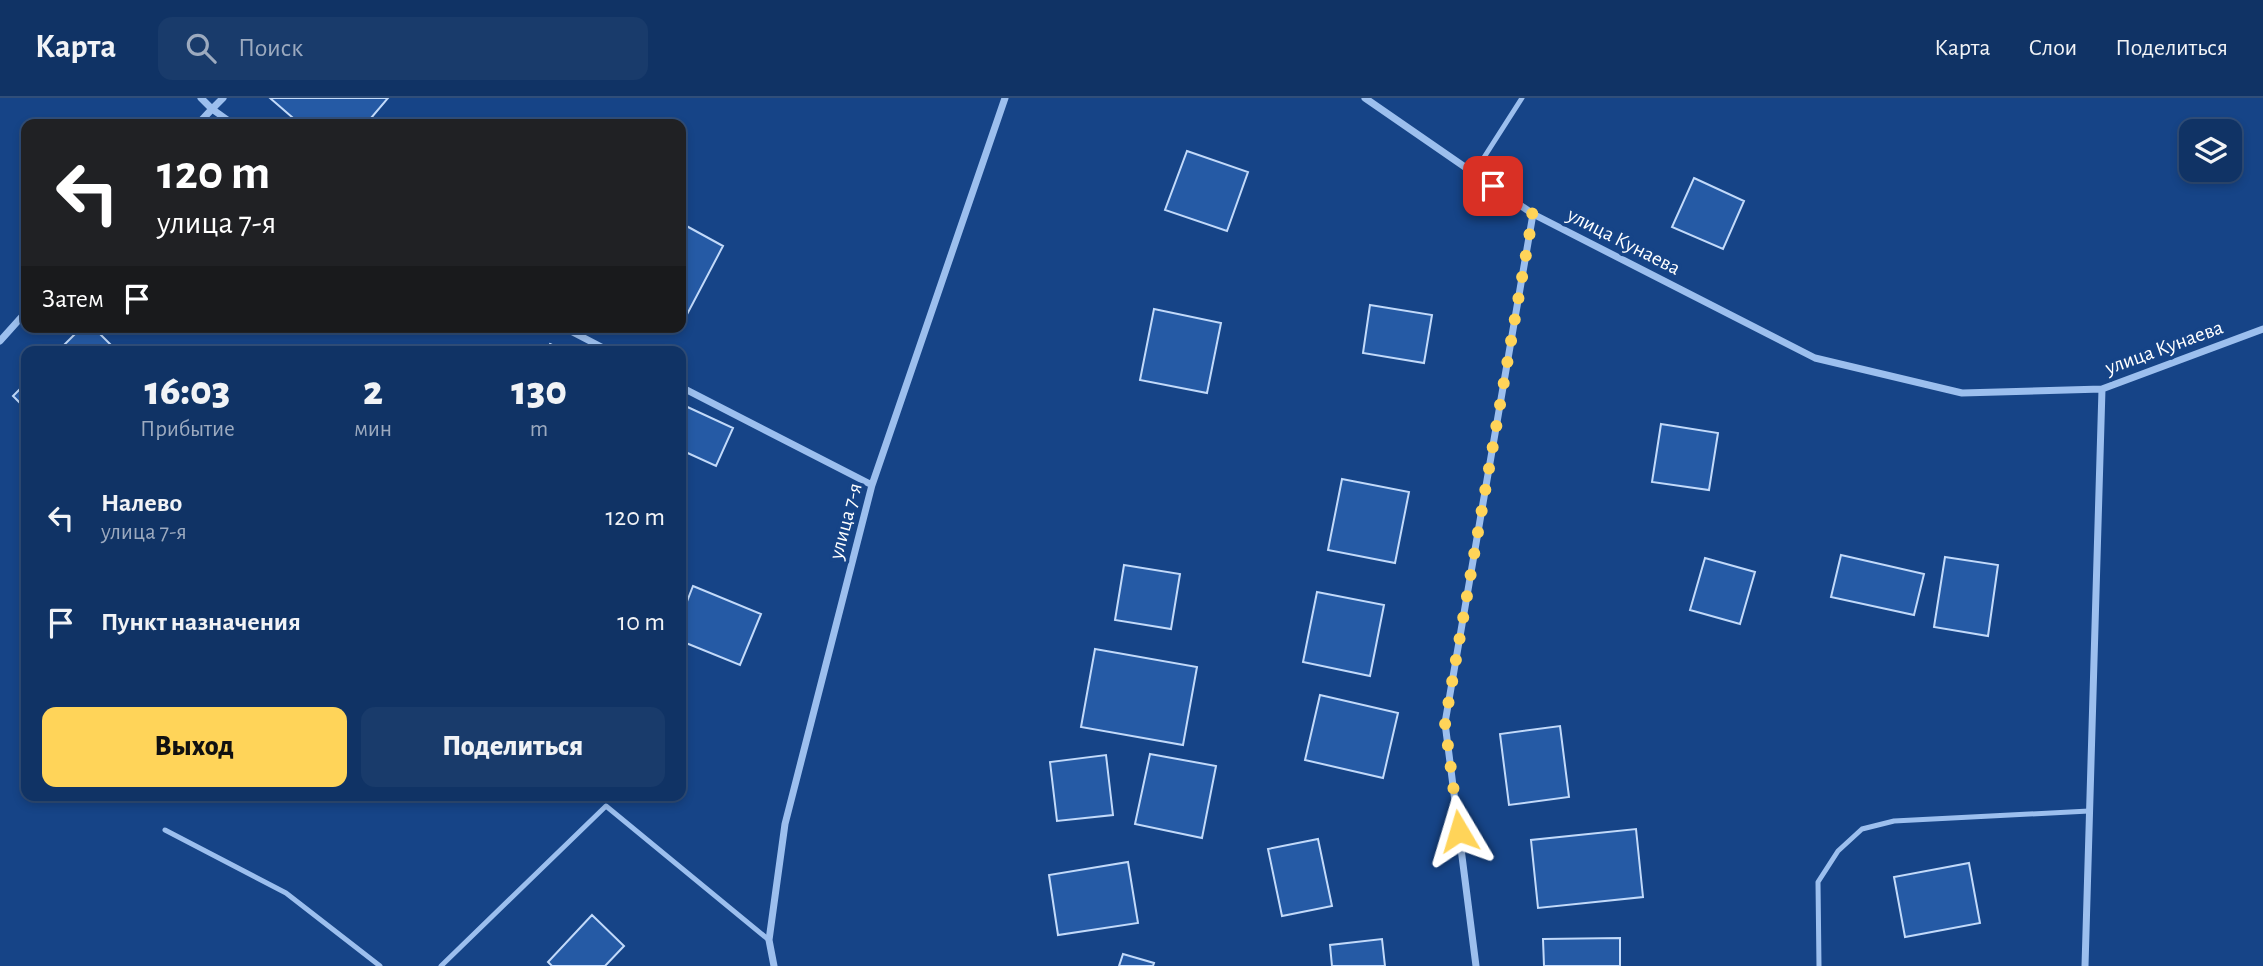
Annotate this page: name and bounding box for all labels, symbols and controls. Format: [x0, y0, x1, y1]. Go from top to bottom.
search box [158, 17, 648, 80]
icon: search [182, 29, 220, 67]
text: Карта [35, 31, 116, 64]
text: Поиск [238, 35, 303, 61]
text: Карта [1934, 36, 1990, 60]
text: Слои [2028, 36, 2077, 60]
text: Поделиться [2115, 36, 2228, 60]
map controls [2179, 119, 2242, 182]
button: layers [2179, 119, 2242, 182]
icon: left [42, 147, 133, 238]
text: 120 m [157, 149, 270, 198]
pin [1463, 156, 1523, 216]
icon: arrive [1474, 167, 1512, 205]
street label: улица Кунаева [1563, 204, 1684, 279]
text: улица 7-я [157, 207, 276, 239]
icon: arrive [118, 280, 156, 318]
text: Затем [42, 286, 104, 312]
street label: улица Кунаева [2101, 316, 2226, 379]
text: 16:03 [145, 370, 230, 412]
text: 2 [363, 370, 383, 412]
text: 130 [511, 370, 567, 412]
text: Прибытие [140, 418, 235, 441]
text: мин [354, 418, 392, 441]
text: m [530, 418, 548, 441]
street label: улица 7-я [825, 481, 866, 563]
text: Налево [101, 490, 182, 516]
icon: left [42, 499, 80, 537]
text: 120 m [605, 504, 665, 530]
text: улица 7-я [101, 521, 187, 544]
icon: arrive [42, 604, 80, 642]
text: Пункт назначения [101, 609, 301, 635]
text: 10 m [617, 609, 665, 635]
button: Выход [42, 707, 347, 787]
button: Поделиться [361, 707, 665, 787]
position arrow [1422, 794, 1496, 868]

